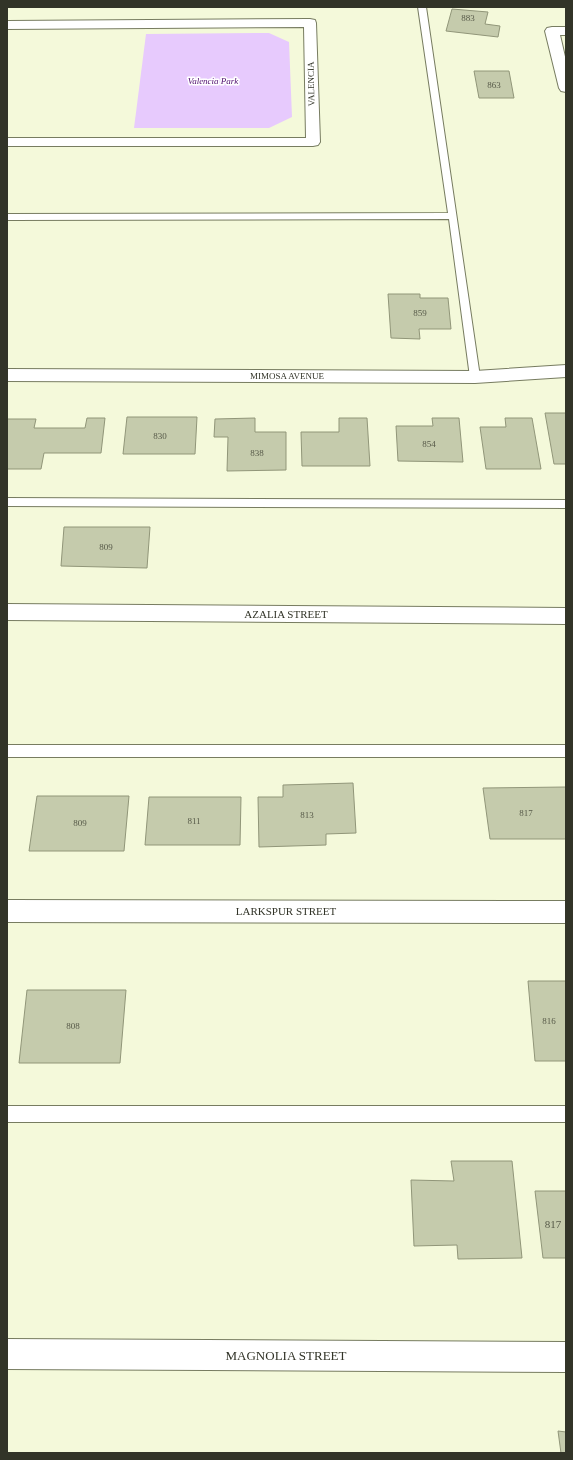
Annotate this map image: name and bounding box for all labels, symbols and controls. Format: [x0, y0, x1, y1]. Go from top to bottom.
house number: 883 [461, 13, 475, 23]
street label: VALENCIA [306, 61, 316, 107]
park label: Valencia Park [188, 76, 239, 86]
house number: 863 [487, 80, 501, 90]
house number: 859 [413, 308, 427, 318]
street label: MIMOSA AVENUE [250, 371, 325, 381]
house number: 830 [153, 431, 167, 441]
house number: 854 [422, 439, 436, 449]
house number: 838 [250, 448, 264, 458]
house number: 809 [99, 542, 113, 552]
street label: AZALIA STREET [244, 608, 328, 620]
house number: 817 [519, 808, 533, 818]
house number: 813 [300, 810, 314, 820]
house number: 811 [187, 816, 201, 826]
house number: 809 [73, 818, 87, 828]
street label: LARKSPUR STREET [236, 905, 337, 917]
house number: 816 [542, 1016, 556, 1026]
house number: 808 [66, 1021, 80, 1031]
house number: 817 [545, 1218, 562, 1230]
street label: MAGNOLIA STREET [226, 1348, 347, 1363]

